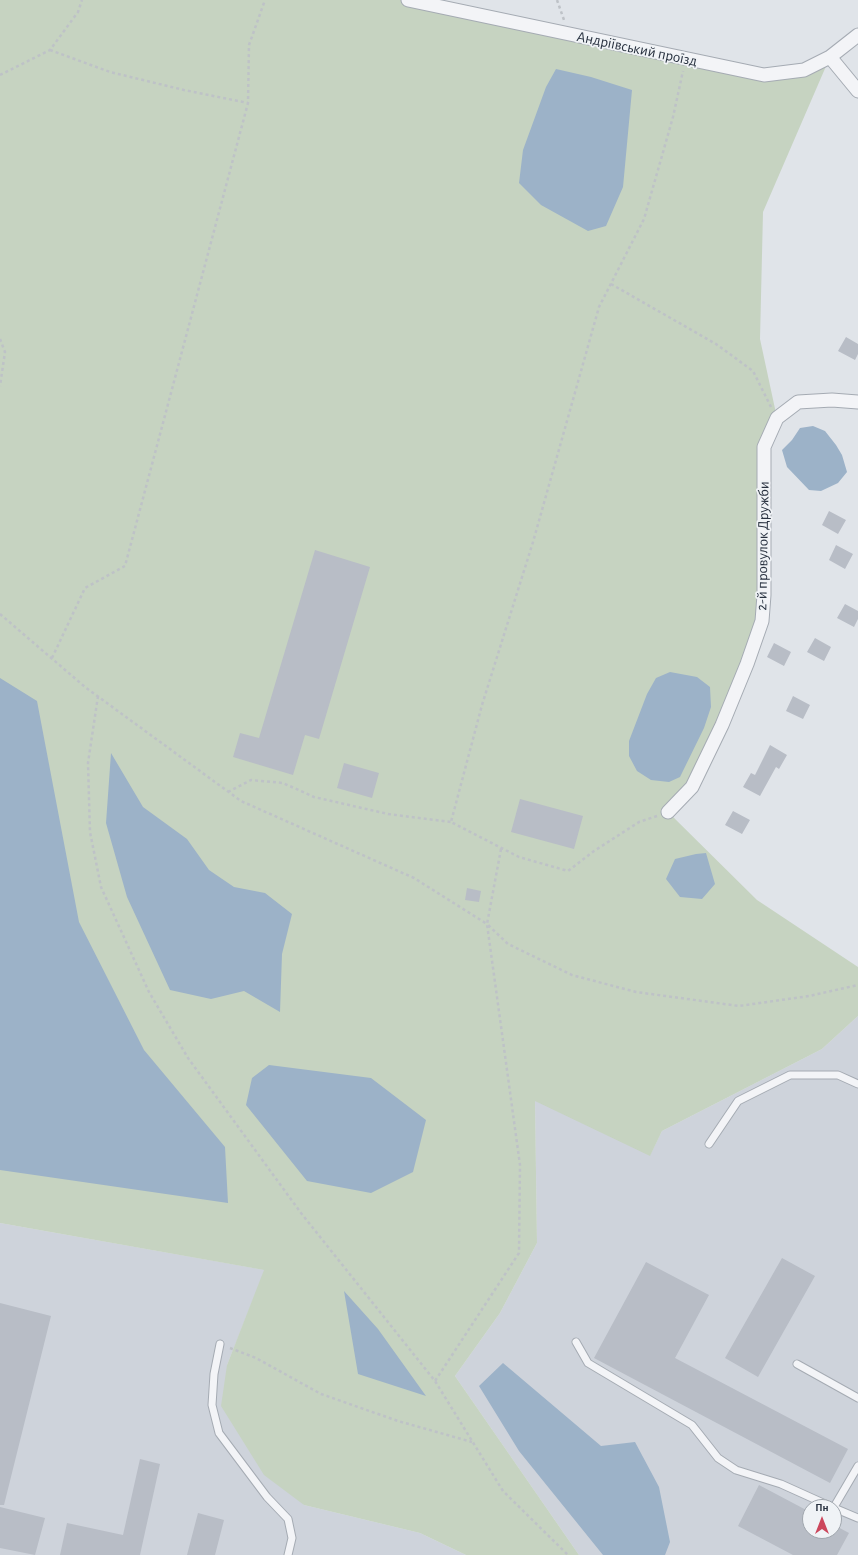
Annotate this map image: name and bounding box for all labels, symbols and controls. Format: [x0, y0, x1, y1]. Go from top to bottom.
street label: Андріївський проїзд [575, 27, 699, 71]
street label: 2-й провулок Дружби [753, 481, 773, 611]
north arrow [802, 1499, 842, 1539]
text: Пн [815, 1502, 829, 1513]

